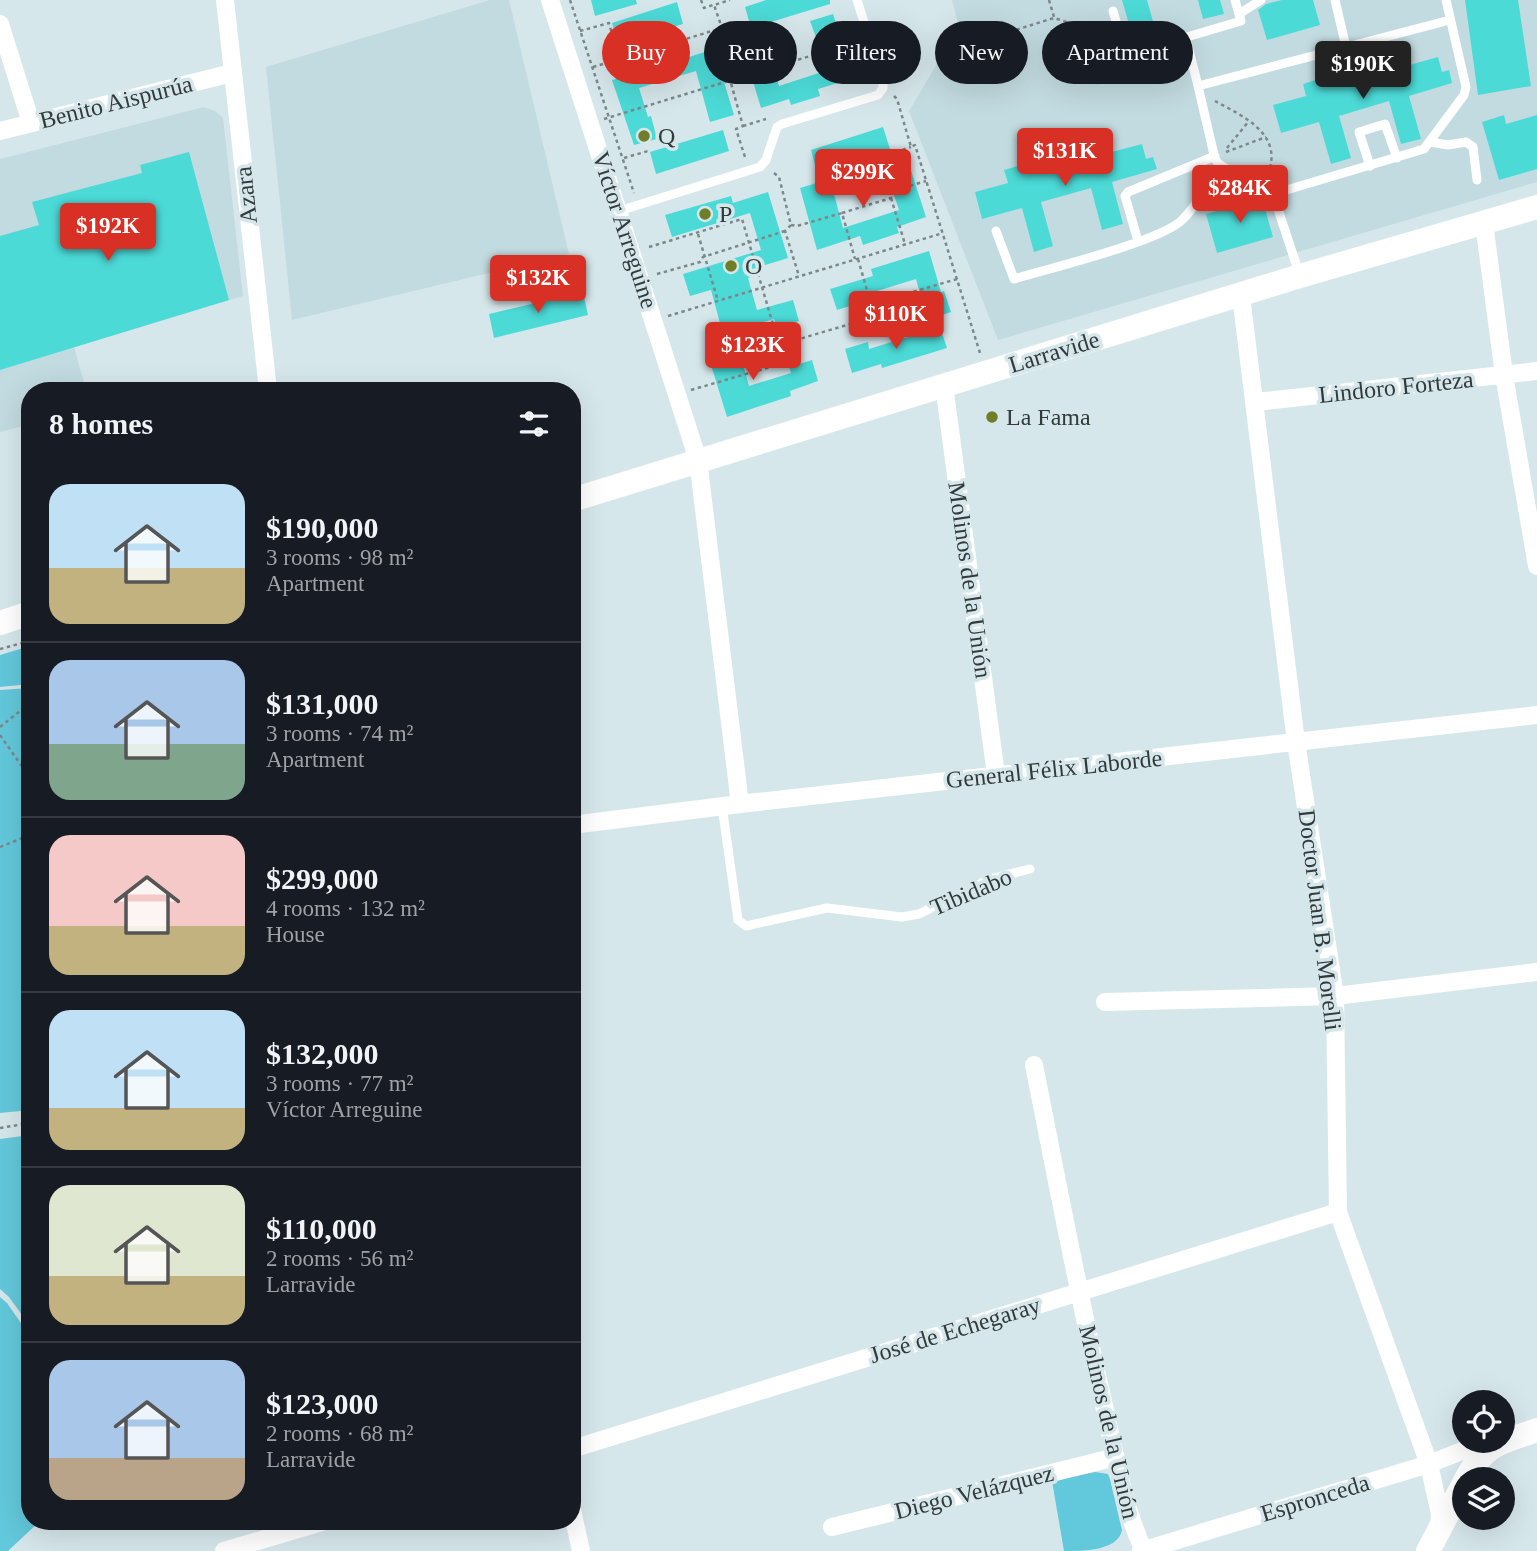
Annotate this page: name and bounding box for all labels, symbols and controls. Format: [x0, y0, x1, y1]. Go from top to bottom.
chip: Buy [602, 21, 690, 84]
chip: Rent [704, 21, 797, 84]
chip: Filters [811, 21, 921, 84]
chip: New [935, 21, 1028, 84]
chip: Apartment [1042, 21, 1193, 84]
pin: $190K [1314, 42, 1412, 101]
text: $190K [1331, 51, 1395, 76]
street label: Benito Aispurúa [37, 70, 195, 134]
place label: Q [658, 123, 675, 149]
marker: Q [636, 128, 652, 144]
pin: $131K [1016, 128, 1114, 188]
text: $131K [1033, 138, 1097, 163]
street label: Víctor Arreguine [587, 148, 663, 312]
pin: $299K [814, 150, 912, 209]
text: $299K [831, 159, 895, 184]
street label: Azara [230, 165, 262, 225]
pin: $284K [1191, 166, 1289, 225]
text: $284K [1208, 175, 1272, 200]
place label: P [719, 201, 732, 227]
pin: $192K [59, 204, 157, 263]
marker: P [697, 206, 713, 222]
text: $192K [76, 213, 140, 238]
place label: O [745, 253, 762, 279]
pin: $132K [489, 256, 587, 315]
marker: O [723, 258, 739, 274]
text: $132K [506, 265, 570, 290]
pin: $110K [847, 292, 945, 351]
text: $110K [865, 301, 927, 326]
pin: $123K [704, 322, 802, 382]
street label: Larravide [1006, 326, 1102, 378]
text: $123K [721, 332, 785, 357]
street label: Lindoro Forteza [1317, 366, 1475, 408]
place label: La Fama [1006, 404, 1091, 430]
icon: filters [515, 405, 553, 443]
text: 8 homes [49, 407, 153, 440]
marker: La Fama [984, 409, 1000, 425]
street label: Molinos de la Unión [943, 480, 997, 680]
text: $190,000 [266, 511, 379, 544]
icon: home [105, 512, 189, 596]
text: 3 rooms · 98 m² [266, 545, 413, 570]
text: Apartment [266, 571, 364, 596]
text: $131,000 [266, 687, 379, 720]
icon: home [105, 688, 189, 772]
text: 3 rooms · 74 m² [266, 721, 413, 746]
street label: General Félix Laborde [945, 745, 1163, 793]
text: Apartment [266, 747, 364, 772]
street label: Doctor Juan B. Morelli [1294, 808, 1347, 1032]
text: $299,000 [266, 862, 379, 895]
icon: home [105, 863, 189, 947]
street label: Tibidabo [926, 863, 1016, 921]
text: 4 rooms · 132 m² [266, 896, 425, 921]
text: House [266, 922, 325, 947]
text: $132,000 [266, 1037, 379, 1070]
icon: home [105, 1038, 189, 1122]
text: 3 rooms · 77 m² [266, 1071, 413, 1096]
text: Víctor Arreguine [266, 1097, 422, 1122]
text: $110,000 [266, 1212, 377, 1245]
icon: home [105, 1213, 189, 1297]
text: 2 rooms · 56 m² [266, 1246, 413, 1271]
text: Larravide [266, 1272, 355, 1297]
street label: José de Echegaray [866, 1292, 1044, 1368]
street label: Molinos de la Unión [1074, 1323, 1144, 1521]
text: $123,000 [266, 1387, 379, 1420]
icon: home [105, 1388, 189, 1472]
map controls [1452, 1390, 1515, 1530]
button: locate [1452, 1390, 1515, 1453]
text: 2 rooms · 68 m² [266, 1421, 413, 1446]
text: Larravide [266, 1447, 355, 1472]
street label: Diego Velázquez [892, 1460, 1056, 1524]
button: layers [1452, 1467, 1515, 1530]
street label: Espronceda [1258, 1469, 1373, 1527]

